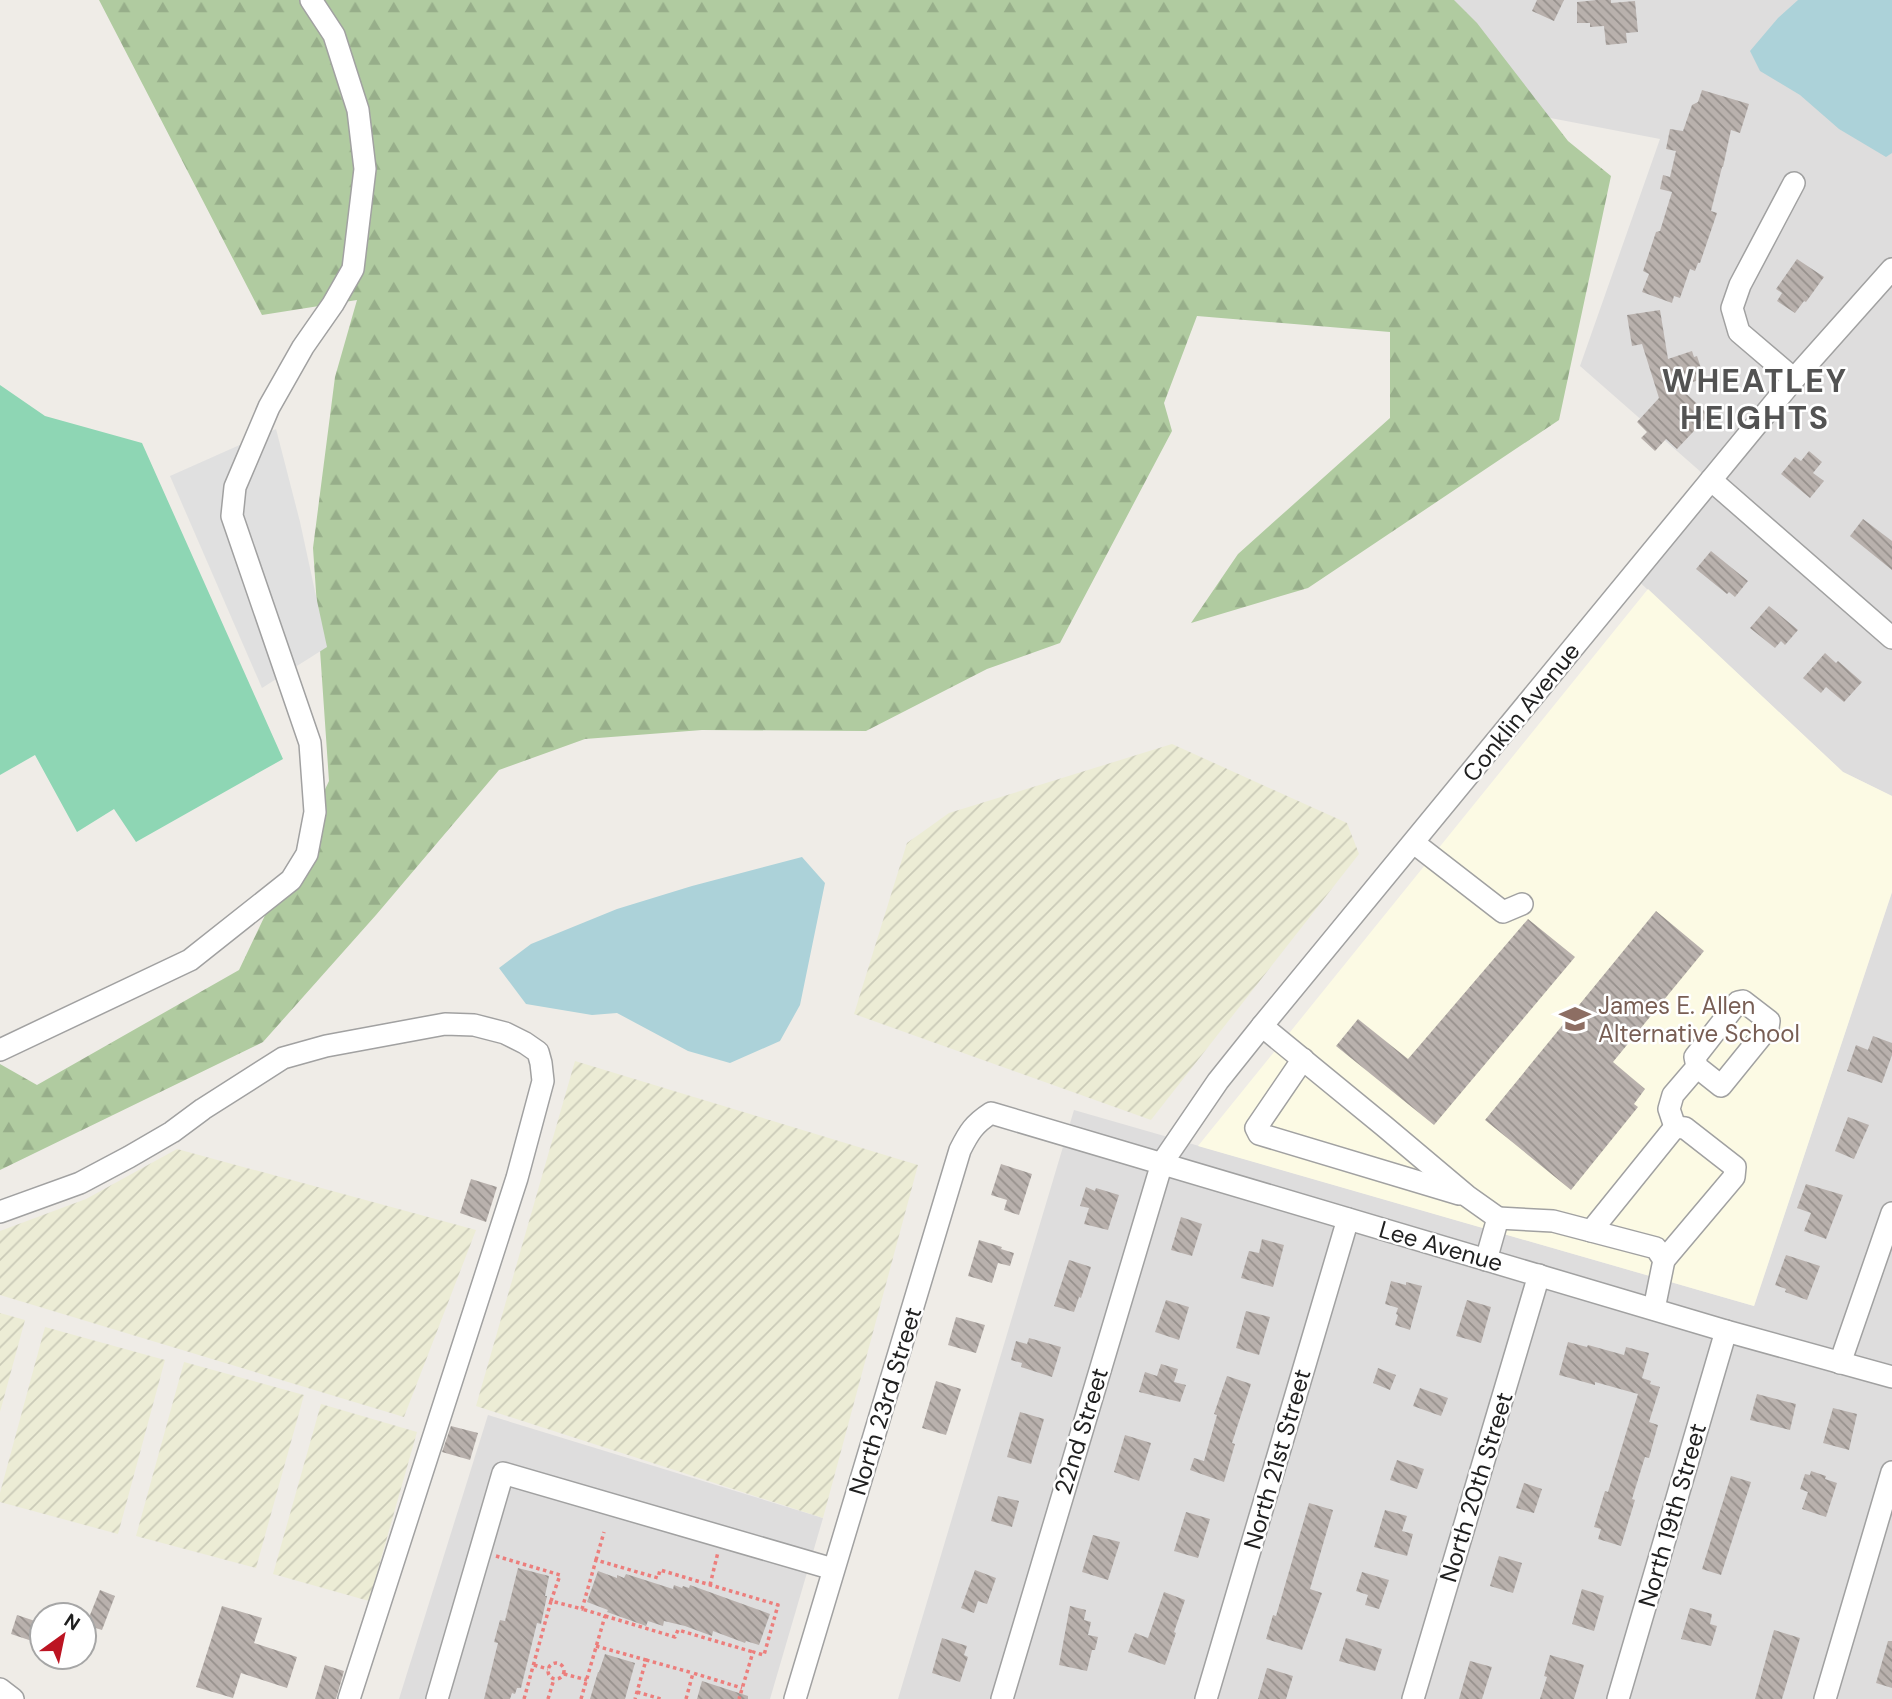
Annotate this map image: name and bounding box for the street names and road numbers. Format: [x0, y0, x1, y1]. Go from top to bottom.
street label: Conklin Avenue [1455, 636, 1587, 788]
street label: Lee Avenue [1376, 1214, 1506, 1278]
street label: North 23rd Street [842, 1303, 928, 1499]
street label: 22nd Street [1047, 1364, 1115, 1498]
street label: North 21st Street [1236, 1365, 1318, 1553]
street label: North 20th Street [1432, 1388, 1520, 1586]
street label: North 19th Street [1631, 1420, 1713, 1610]

